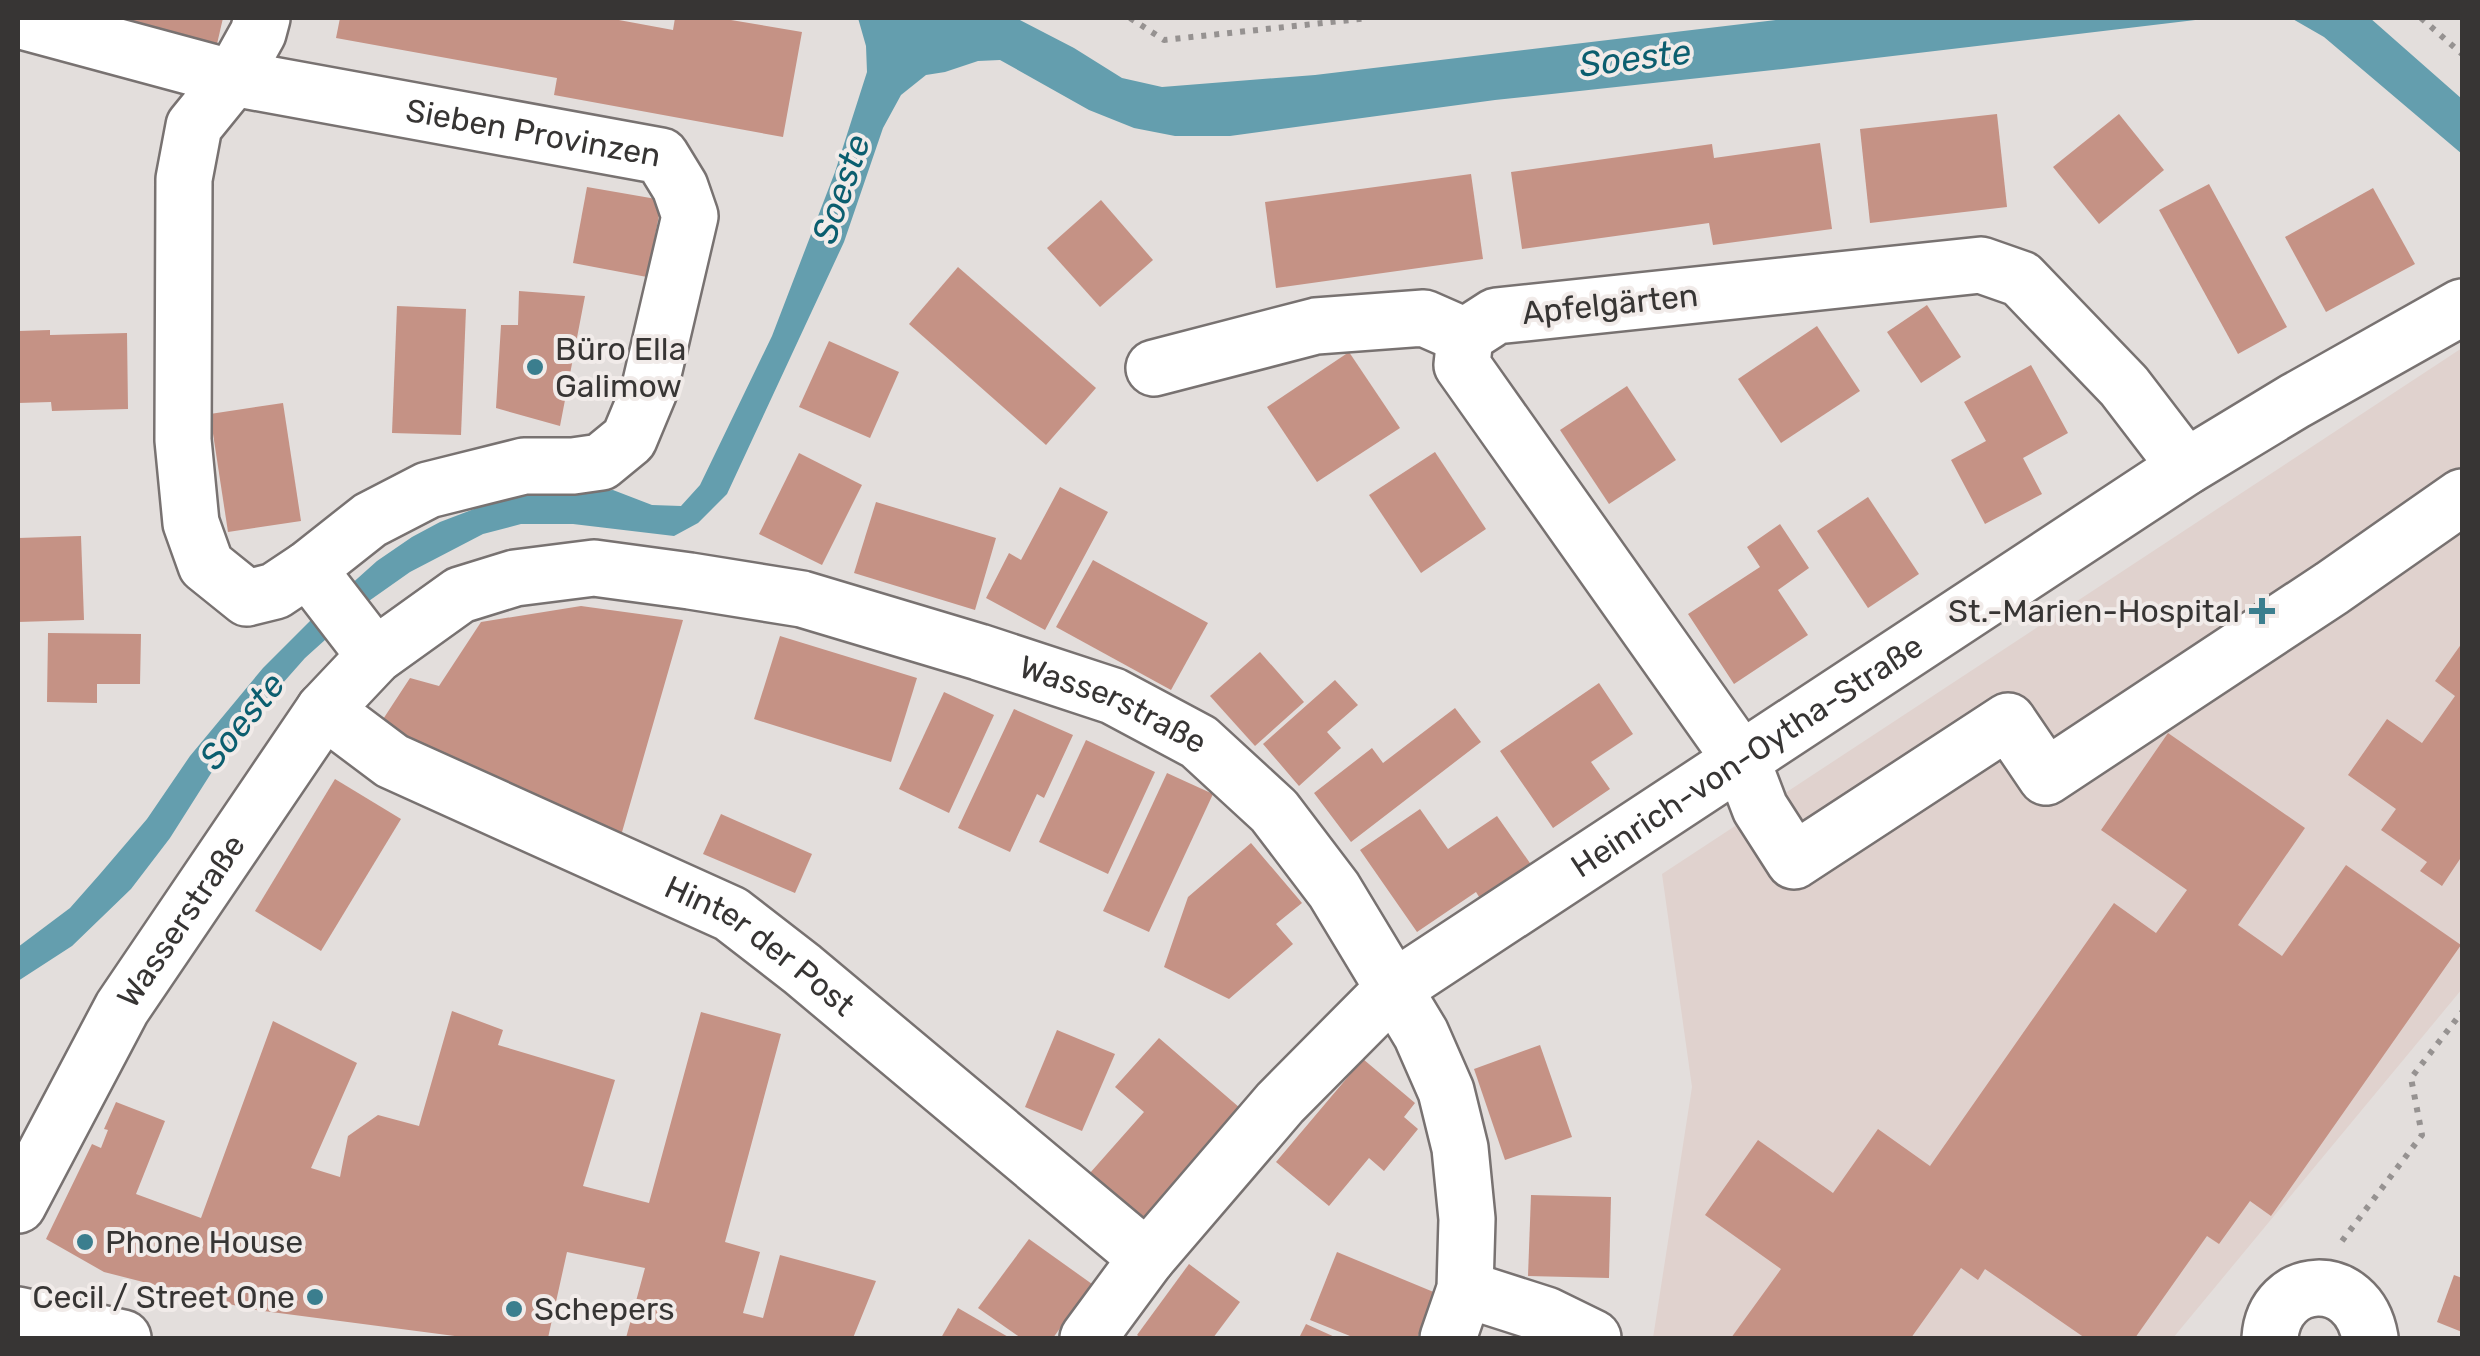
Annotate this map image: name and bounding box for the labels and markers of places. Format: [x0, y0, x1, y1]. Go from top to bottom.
place label: Büro Ella Galimow [555, 330, 686, 405]
marker: Büro Ella Galimow [524, 356, 546, 378]
place label: St.-Marien-Hospital [1948, 592, 2240, 630]
marker: St.-Marien-Hospital [2249, 598, 2275, 624]
place label: Phone House [105, 1223, 303, 1261]
marker: Phone House [74, 1231, 96, 1253]
place label: Cecil / Street One [32, 1278, 295, 1316]
marker: Cecil / Street One [304, 1286, 326, 1308]
place label: Schepers [534, 1290, 674, 1328]
marker: Schepers [503, 1298, 525, 1320]

